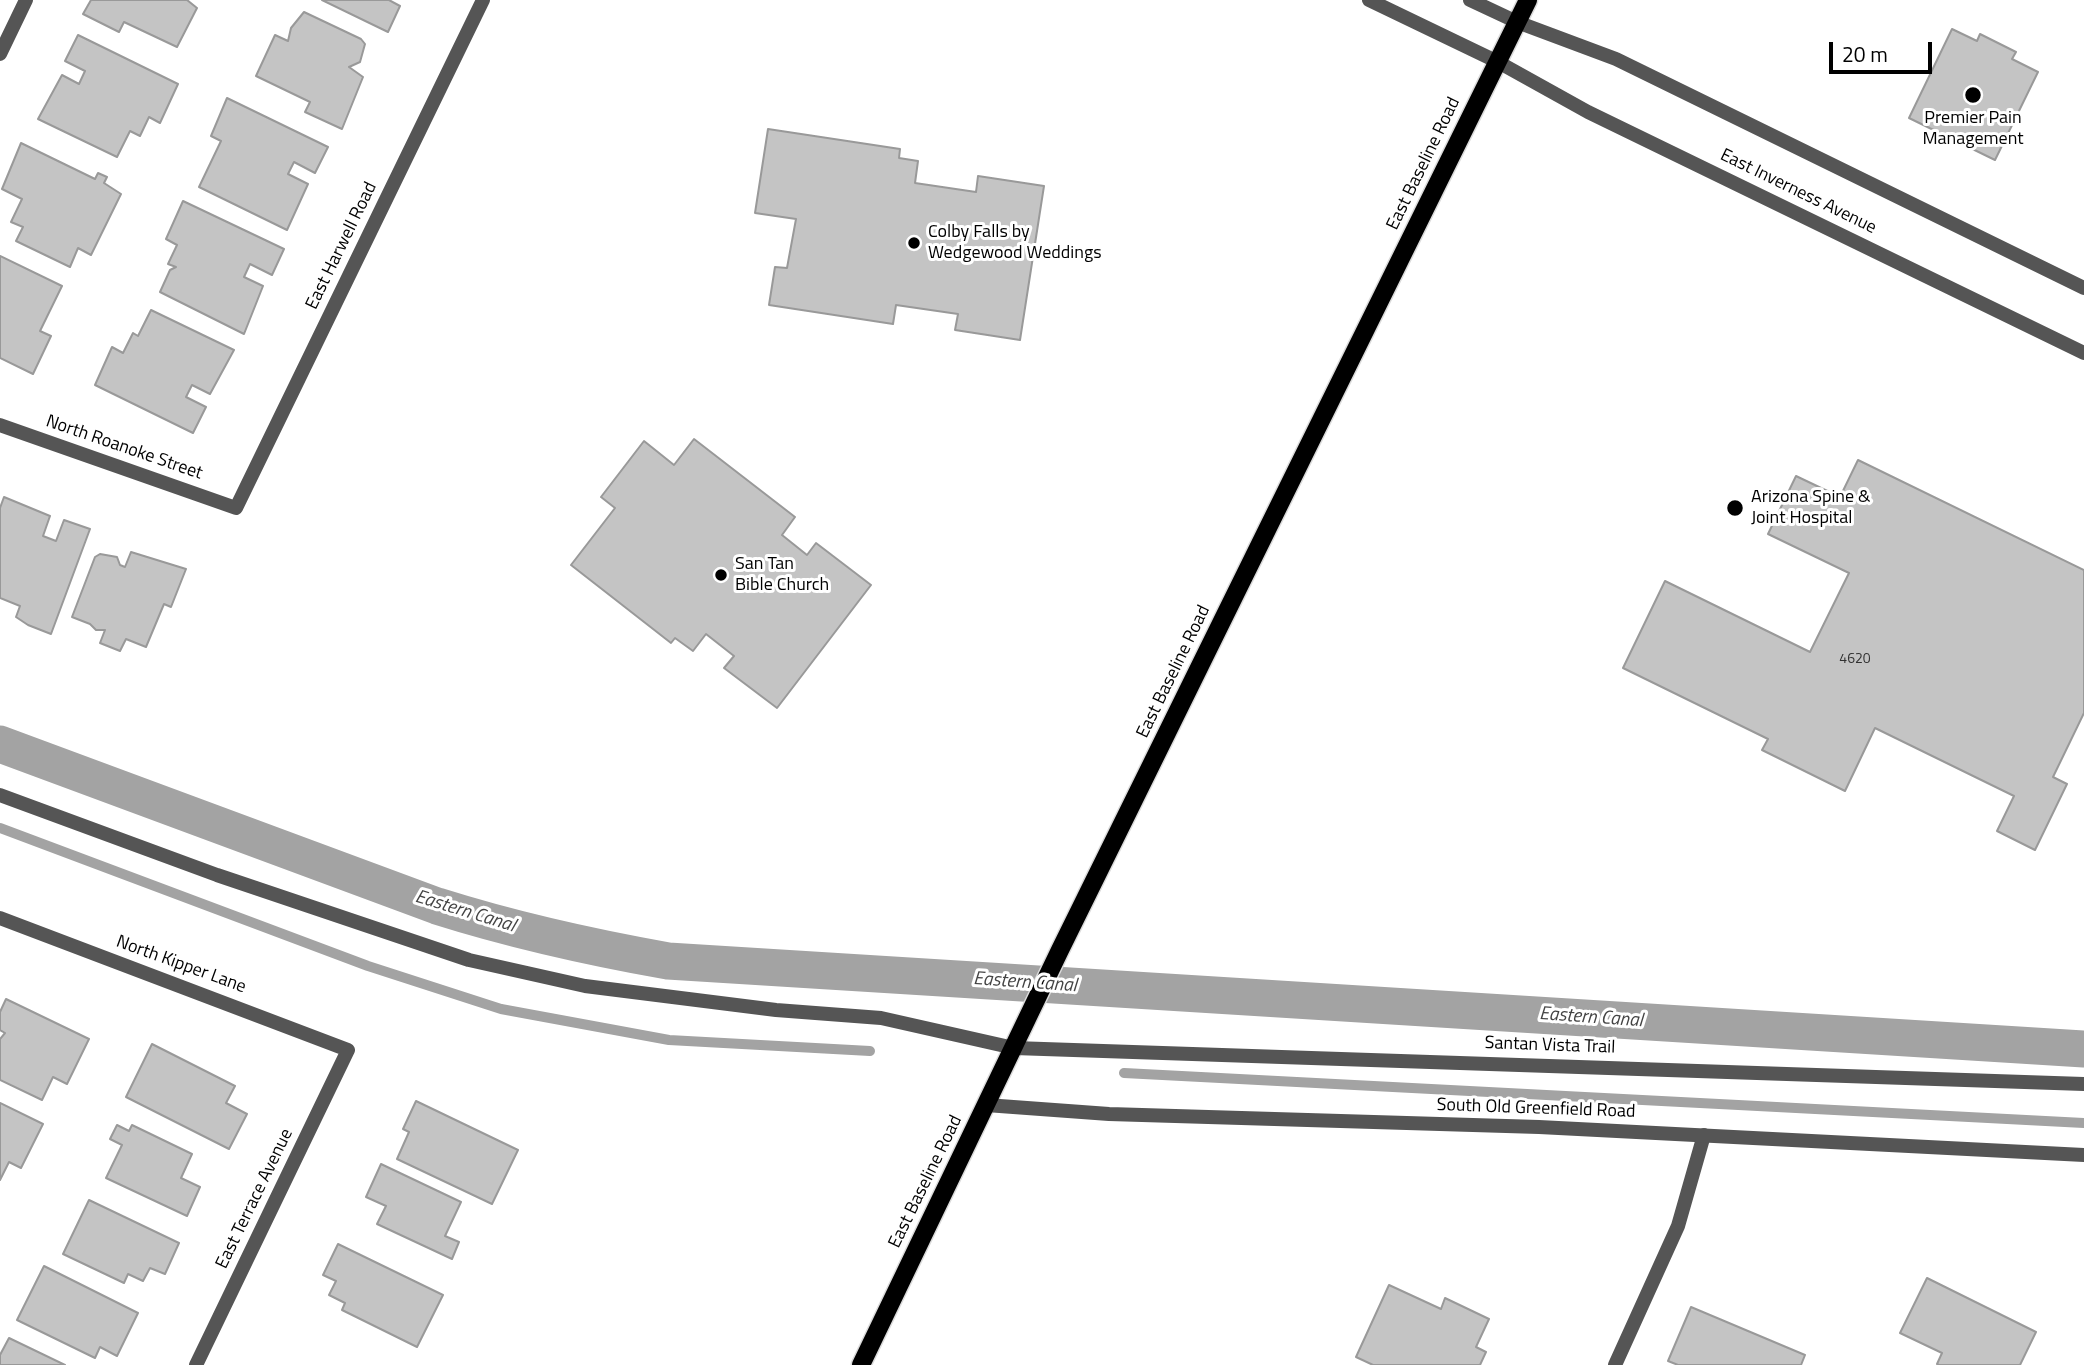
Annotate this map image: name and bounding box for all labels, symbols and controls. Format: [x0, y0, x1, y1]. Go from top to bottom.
scale bar [1832, 28, 1935, 72]
text: 20 m [1842, 38, 1888, 70]
marker: Premier Pain Management [1963, 85, 1983, 105]
street label: East Baseline Road [1383, 94, 1465, 234]
place label: Premier Pain Management [1922, 108, 2024, 150]
street label: East Inverness Avenue [1716, 145, 1880, 239]
street label: East Harwell Road [302, 179, 382, 313]
place label: Colby Falls by Wedgewood Weddings [928, 222, 1102, 264]
marker: Colby Falls by Wedgewood Weddings [906, 235, 922, 251]
street label: North Roanoke Street [43, 411, 205, 485]
place label: Arizona Spine & Joint Hospital [1751, 487, 1870, 530]
marker: Arizona Spine & Joint Hospital [1725, 498, 1745, 518]
place label: San Tan Bible Church [735, 554, 829, 596]
marker: San Tan Bible Church [713, 567, 729, 583]
street label: East Baseline Road [1133, 602, 1215, 742]
house number: 4620 [1839, 652, 1871, 668]
water label: Eastern Canal [412, 886, 518, 938]
street label: North Kipper Lane [113, 931, 249, 999]
water label: Eastern Canal [973, 968, 1077, 998]
water label: Eastern Canal [1539, 1003, 1643, 1033]
street label: Santan Vista Trail [1484, 1033, 1616, 1059]
street label: South Old Greenfield Road [1436, 1095, 1636, 1123]
street label: East Baseline Road [885, 1112, 967, 1252]
street label: East Terrace Avenue [212, 1125, 298, 1273]

